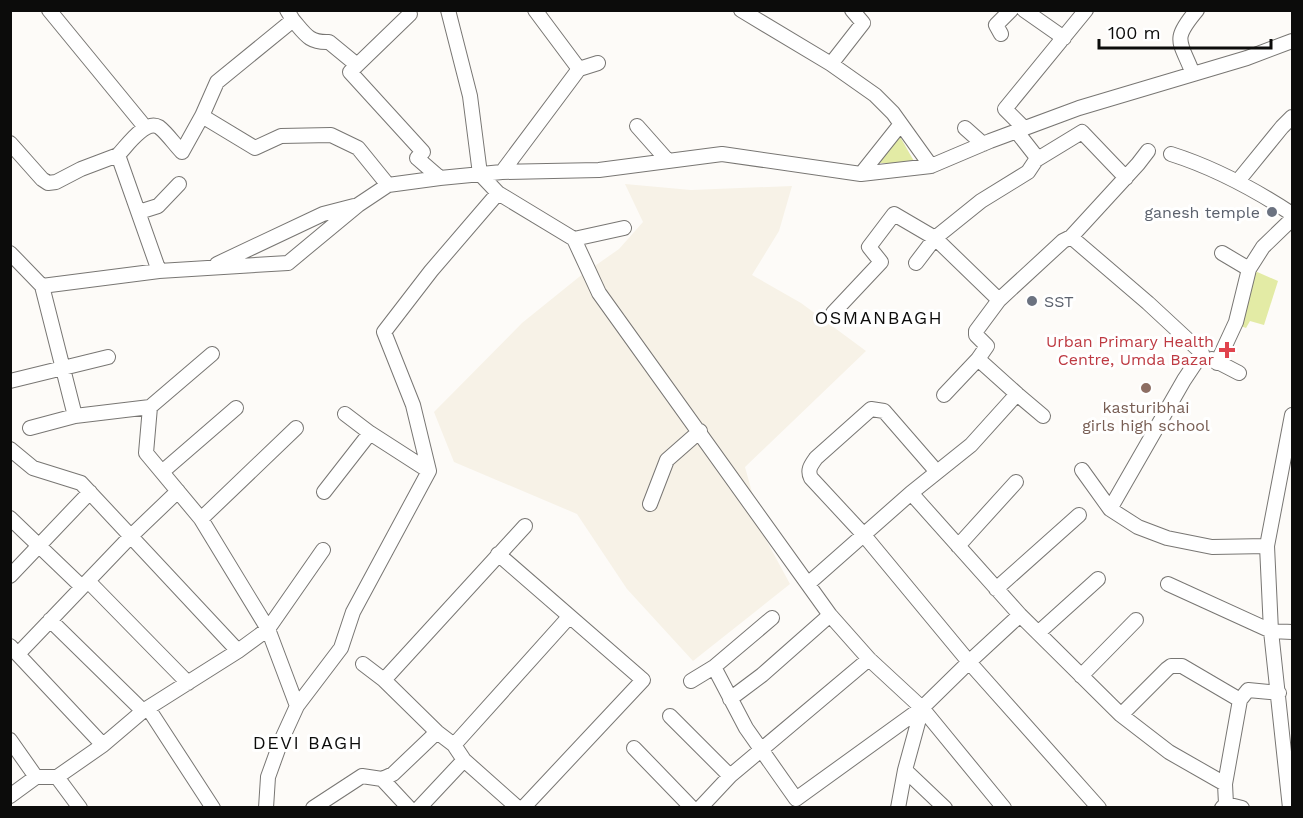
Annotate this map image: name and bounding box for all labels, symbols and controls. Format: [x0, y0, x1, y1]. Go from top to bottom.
scale bar [1099, 12, 1272, 50]
text: 100 m [1108, 22, 1161, 43]
place label: ganesh temple [1144, 203, 1260, 222]
marker: ganesh temple [1265, 205, 1279, 219]
place label: SST [1044, 292, 1074, 311]
marker: SST [1025, 294, 1039, 308]
district label: OSMANBAGH [815, 307, 943, 328]
place label: Urban Primary Health Centre, Umda Bazar [1046, 332, 1214, 369]
marker: Urban Primary Health Centre, Umda Bazar [1218, 341, 1236, 359]
marker: kasturibhai girls high school [1139, 381, 1153, 395]
place label: kasturibhai girls high school [1082, 398, 1210, 435]
district label: DEVI BAGH [253, 732, 363, 753]

